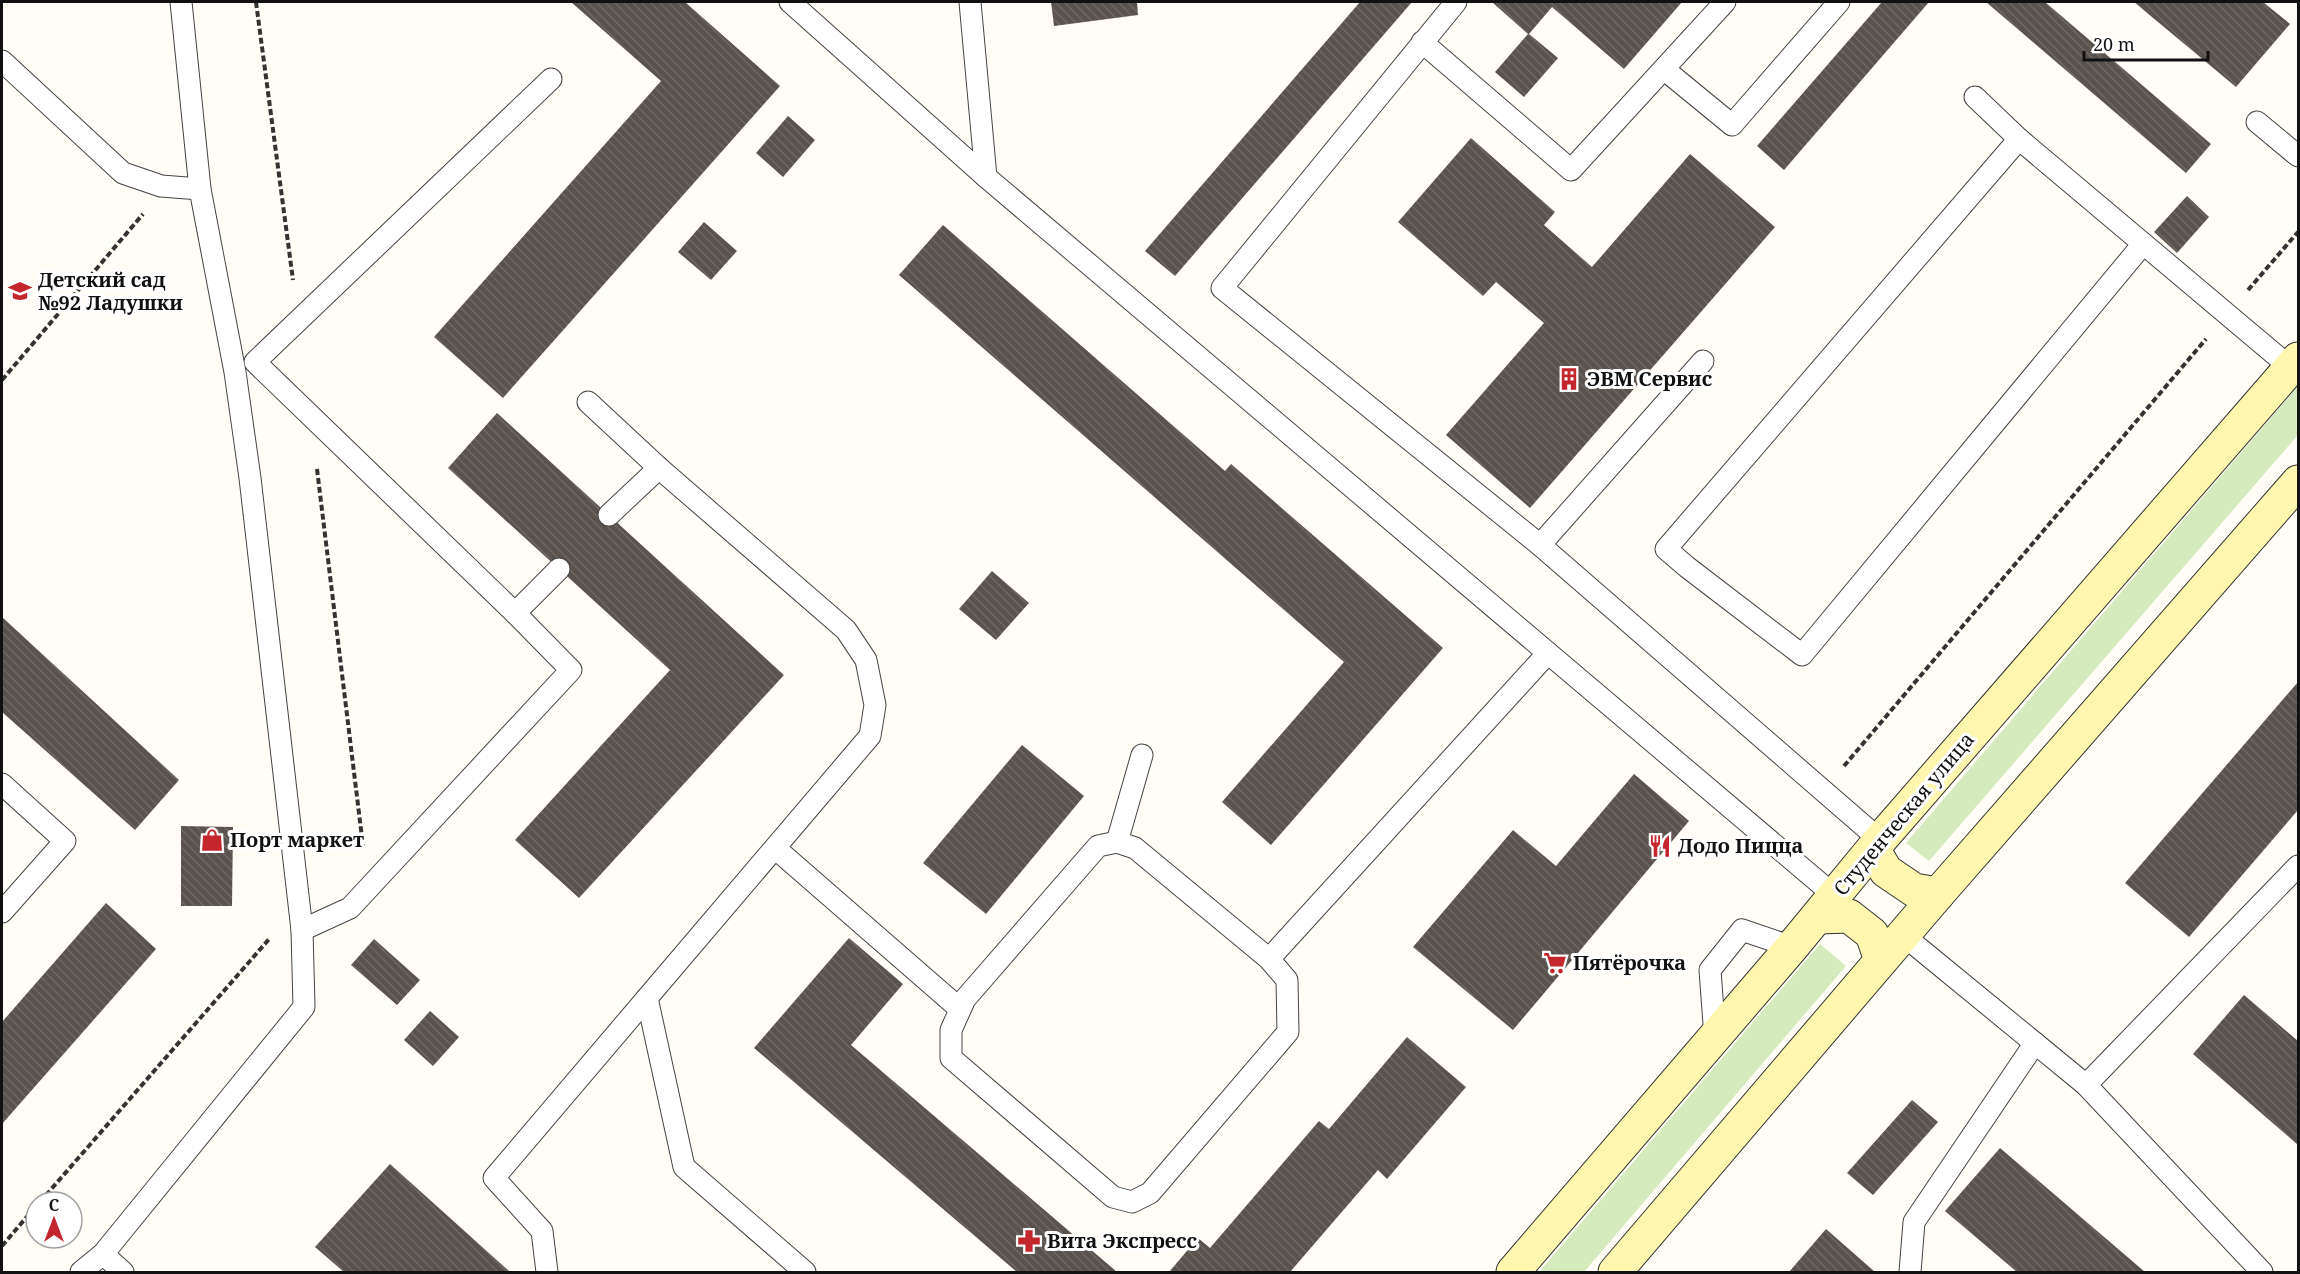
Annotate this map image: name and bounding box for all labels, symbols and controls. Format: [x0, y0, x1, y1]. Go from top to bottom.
scale bar [2084, 24, 2208, 62]
text: 20 m [2093, 32, 2135, 56]
place label: Детский сад №92 Ладушки [38, 266, 183, 316]
school or university icon: Детский сад №92 Ладушки [7, 278, 33, 304]
place label: ЭВМ Сервис [1587, 365, 1712, 392]
building icon: ЭВМ Сервис [1556, 366, 1582, 392]
street label: Студенческая улица [1827, 726, 1980, 901]
place label: Порт маркет [230, 826, 364, 853]
shop icon: Порт маркет [199, 827, 225, 853]
place label: Додо Пицца [1678, 832, 1803, 859]
restaurant icon: Додо Пицца [1647, 833, 1673, 859]
place label: Пятёрочка [1573, 949, 1686, 976]
supermarket icon: Пятёрочка [1542, 950, 1568, 976]
north arrow [24, 1190, 84, 1250]
text: С [49, 1194, 59, 1216]
place label: Вита Экспресс [1047, 1227, 1197, 1254]
pharmacy icon: Вита Экспресс [1016, 1228, 1042, 1254]

